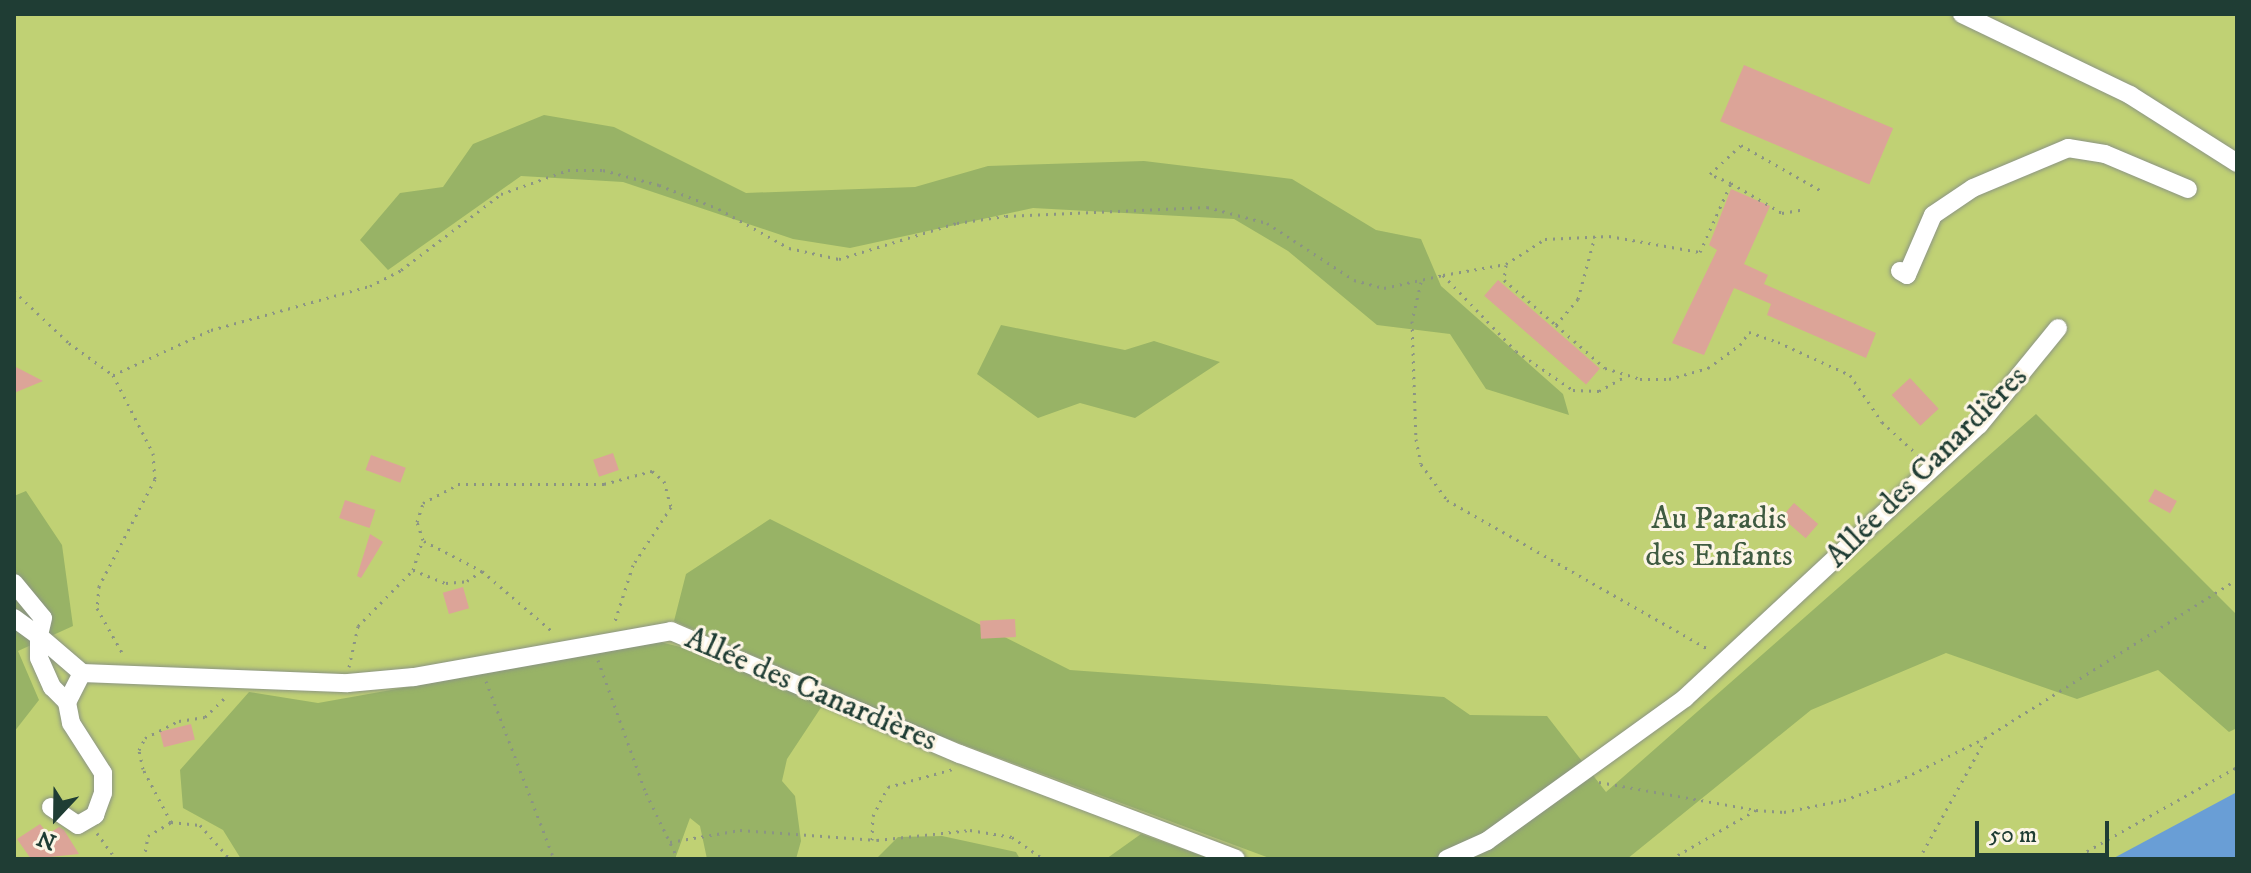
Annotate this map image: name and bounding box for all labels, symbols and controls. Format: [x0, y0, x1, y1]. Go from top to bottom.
street label: Allée des Canardières [1818, 358, 2036, 576]
park label: Au Paradis des Enfants [1645, 501, 1793, 576]
street label: Allée des Canardières [679, 620, 943, 760]
north arrow [16, 777, 96, 857]
scale bar [1979, 805, 2113, 855]
text: 50 m [1989, 820, 2037, 850]
text: N [33, 824, 60, 856]

